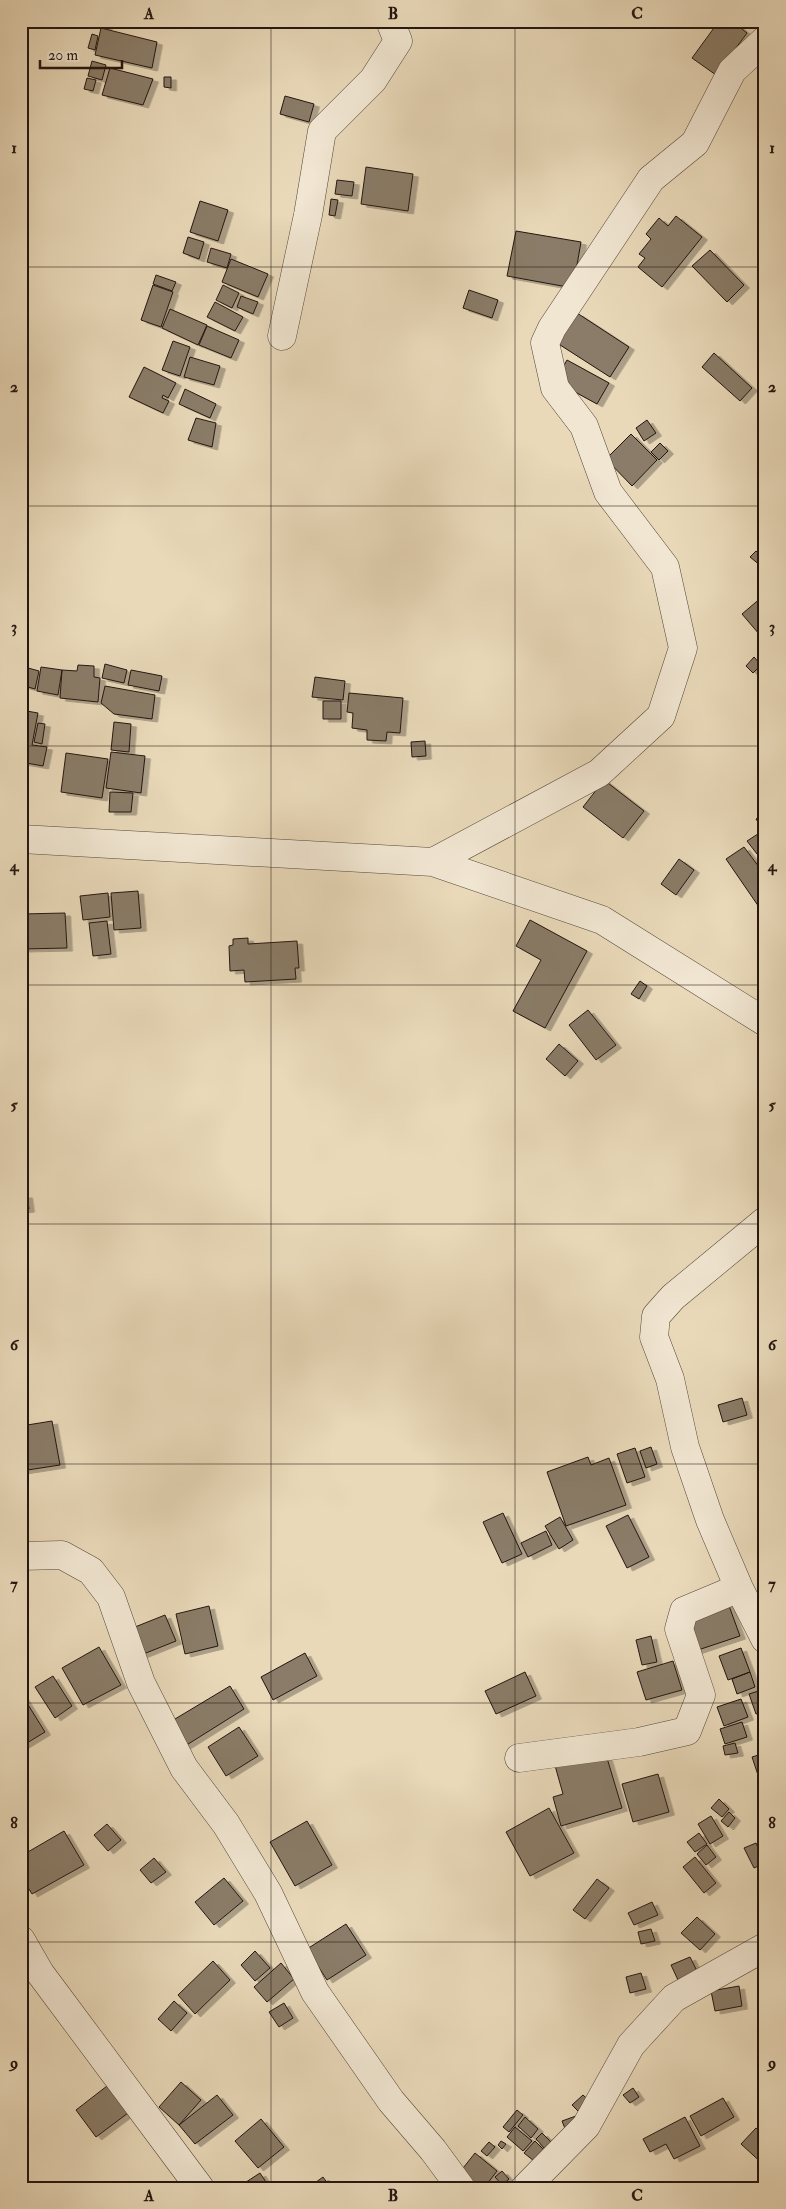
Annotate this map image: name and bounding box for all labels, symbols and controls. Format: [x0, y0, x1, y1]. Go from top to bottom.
text: A [143, 4, 155, 24]
text: B [388, 4, 398, 24]
text: C [631, 4, 643, 24]
scale bar [40, 38, 122, 70]
text: 20 m [48, 46, 78, 65]
text: 1 [11, 138, 17, 158]
text: 1 [769, 138, 775, 158]
text: 2 [10, 377, 18, 397]
text: 2 [768, 377, 776, 397]
text: 3 [11, 617, 17, 637]
text: 3 [769, 617, 775, 637]
text: 4 [9, 856, 20, 876]
text: 4 [767, 856, 778, 876]
text: 5 [10, 1095, 18, 1115]
text: 5 [768, 1095, 776, 1115]
text: 6 [10, 1335, 20, 1355]
text: 6 [768, 1335, 778, 1355]
text: 7 [10, 1574, 18, 1594]
text: 7 [768, 1574, 776, 1594]
text: 8 [10, 1813, 18, 1833]
text: 8 [768, 1813, 776, 1833]
text: 9 [8, 2053, 18, 2073]
text: 9 [766, 2053, 776, 2073]
text: A [143, 2186, 155, 2206]
text: B [388, 2186, 398, 2206]
text: C [631, 2186, 643, 2206]

